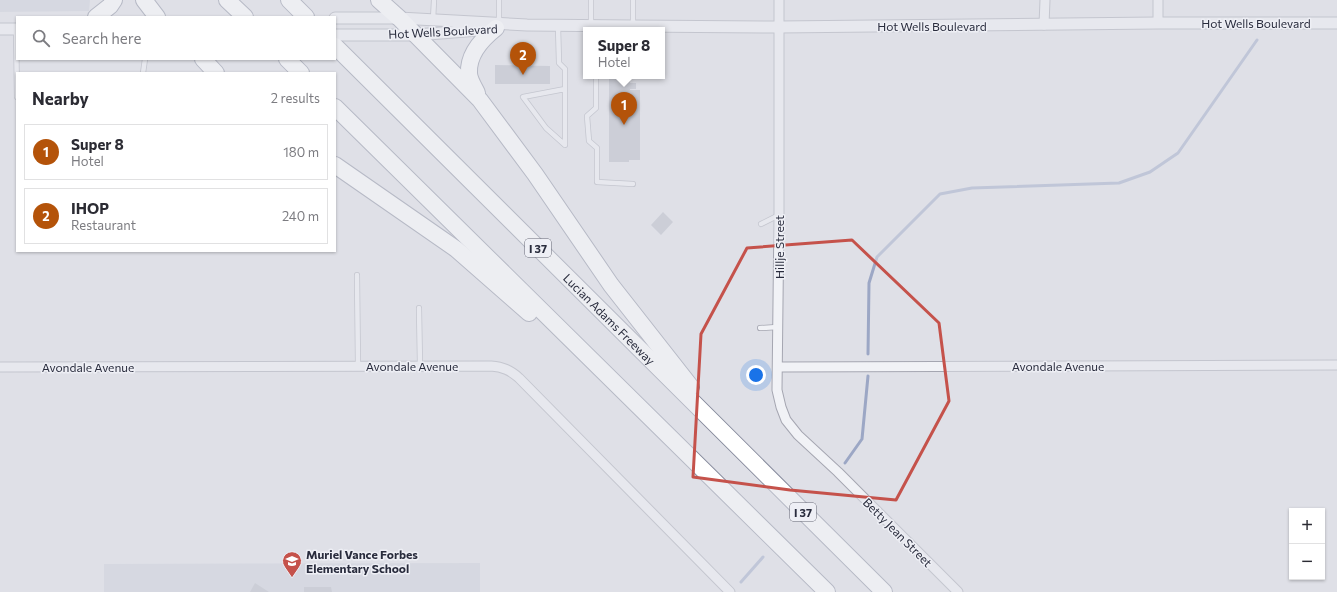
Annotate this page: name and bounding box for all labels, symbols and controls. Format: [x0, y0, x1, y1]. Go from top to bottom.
search box [16, 16, 336, 60]
street label: Hot Wells Boulevard [1201, 16, 1311, 30]
street label: Hot Wells Boulevard [877, 19, 987, 33]
street label: Hot Wells Boulevard [388, 21, 498, 41]
icon: search [30, 27, 52, 49]
popup [583, 27, 665, 79]
text: Search here [62, 29, 141, 47]
text: Super 8 [598, 36, 650, 54]
pin: 2 [510, 42, 536, 75]
text: Hotel [598, 54, 630, 70]
text: Nearby [32, 88, 89, 109]
text: 2 results [271, 90, 320, 106]
pin: 1 [611, 92, 637, 125]
text: Super 8 [71, 135, 124, 153]
text: 1 [43, 144, 49, 160]
text: 180 m [283, 144, 319, 160]
text: Hotel [71, 153, 104, 169]
text: IHOP [71, 199, 109, 217]
text: 2 [42, 208, 50, 224]
text: 240 m [282, 208, 319, 224]
street label: Hillje Street [772, 215, 786, 279]
text: Restaurant [71, 217, 136, 233]
road number: I 37 [525, 239, 551, 257]
street label: Lucian Adams Freeway [561, 270, 658, 367]
street label: Avondale Avenue [366, 359, 458, 373]
street label: Avondale Avenue [1012, 359, 1104, 373]
street label: Avondale Avenue [42, 360, 134, 374]
your location [746, 365, 766, 385]
street label: Betty Jean Street [860, 495, 935, 570]
road number: I 37 [790, 503, 816, 521]
map controls [1289, 508, 1325, 580]
button: + [1289, 508, 1325, 544]
button: − [1289, 544, 1325, 580]
place label: Muriel Vance Forbes Elementary School [306, 547, 418, 575]
school or university icon: Muriel Vance Forbes Elementary School [281, 550, 303, 578]

